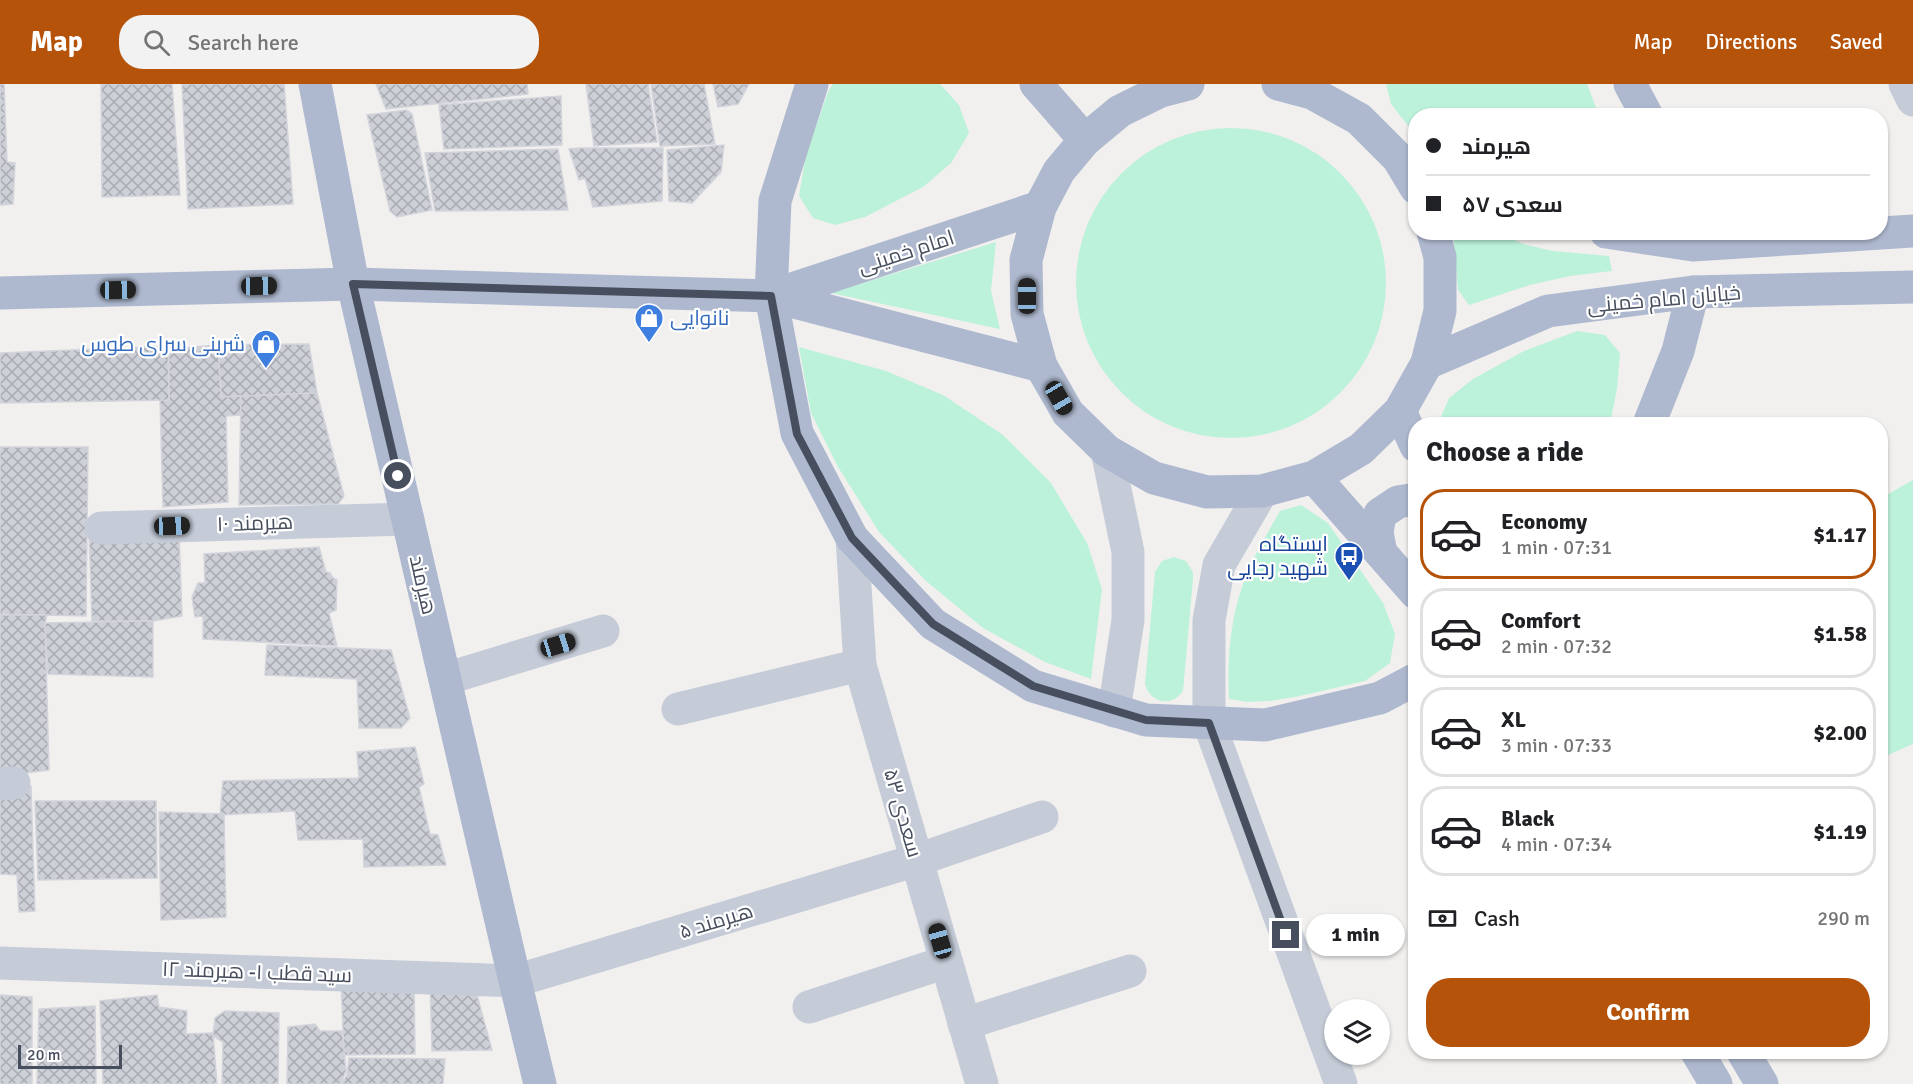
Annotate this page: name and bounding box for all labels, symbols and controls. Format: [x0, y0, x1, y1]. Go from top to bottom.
search box [119, 15, 539, 69]
text: Map [30, 25, 83, 59]
icon: search [140, 26, 173, 59]
text: Search here [188, 29, 299, 56]
text: Map [1634, 29, 1672, 55]
text: Directions [1705, 29, 1797, 55]
text: Saved [1830, 29, 1883, 55]
text: هیرمند [1462, 133, 1531, 160]
text: سعدی ۵۷ [1462, 191, 1563, 218]
street label: امام خمینی [855, 224, 958, 281]
car [241, 277, 277, 295]
car [1018, 278, 1036, 314]
street label: خیابان امام خمینی [1586, 279, 1742, 320]
car [100, 281, 136, 299]
shop icon: نانوایی [633, 302, 665, 344]
place label: نانوایی [670, 305, 729, 331]
shop icon: شرینی سرای طوس [250, 328, 282, 370]
place label: شرینی سرای طوس [81, 331, 245, 357]
car [1042, 378, 1076, 418]
text: Choose a ride [1426, 436, 1584, 469]
route start [384, 462, 411, 489]
icon: car [1429, 507, 1483, 561]
text: Economy [1501, 508, 1587, 535]
street label: هیرمند ۱۰ [216, 509, 294, 537]
car [154, 516, 190, 536]
text: $1.17 [1813, 521, 1867, 548]
place label: ایستگاه شهید رجایی [1227, 531, 1328, 581]
text: 1 min · 07:31 [1501, 535, 1612, 560]
bus stop icon: ایستگاه شهید رجایی [1333, 540, 1365, 582]
street label: هیرمند [404, 553, 442, 617]
icon: car [1429, 606, 1483, 660]
text: Comfort [1501, 607, 1581, 634]
text: $1.58 [1813, 620, 1867, 647]
car [538, 631, 578, 659]
text: 2 min · 07:32 [1501, 634, 1612, 659]
icon: car [1429, 705, 1483, 759]
text: XL [1501, 706, 1526, 733]
text: $2.00 [1813, 719, 1867, 746]
text: 3 min · 07:33 [1501, 733, 1612, 758]
street label: سعدی ۵۳ [878, 766, 928, 860]
icon: car [1429, 804, 1483, 858]
text: Black [1501, 805, 1555, 832]
text: $1.19 [1813, 818, 1867, 845]
text: 4 min · 07:34 [1501, 832, 1612, 857]
street label: هیرمند ۵ [676, 897, 756, 945]
icon: cash [1426, 902, 1459, 935]
text: Cash [1474, 905, 1520, 932]
text: 290 m [1817, 906, 1870, 931]
callout: 1 min [1307, 914, 1406, 956]
car [926, 921, 954, 961]
route end [1272, 921, 1299, 948]
text: 1 min [1331, 922, 1380, 947]
street label: سید قطب ۱- هیرمند ۱۲ [161, 956, 353, 988]
button: Confirm [1426, 978, 1870, 1047]
map controls [1324, 999, 1390, 1065]
button: layers [1324, 999, 1390, 1065]
scale bar [18, 1042, 122, 1070]
text: 20 m [27, 1045, 61, 1065]

